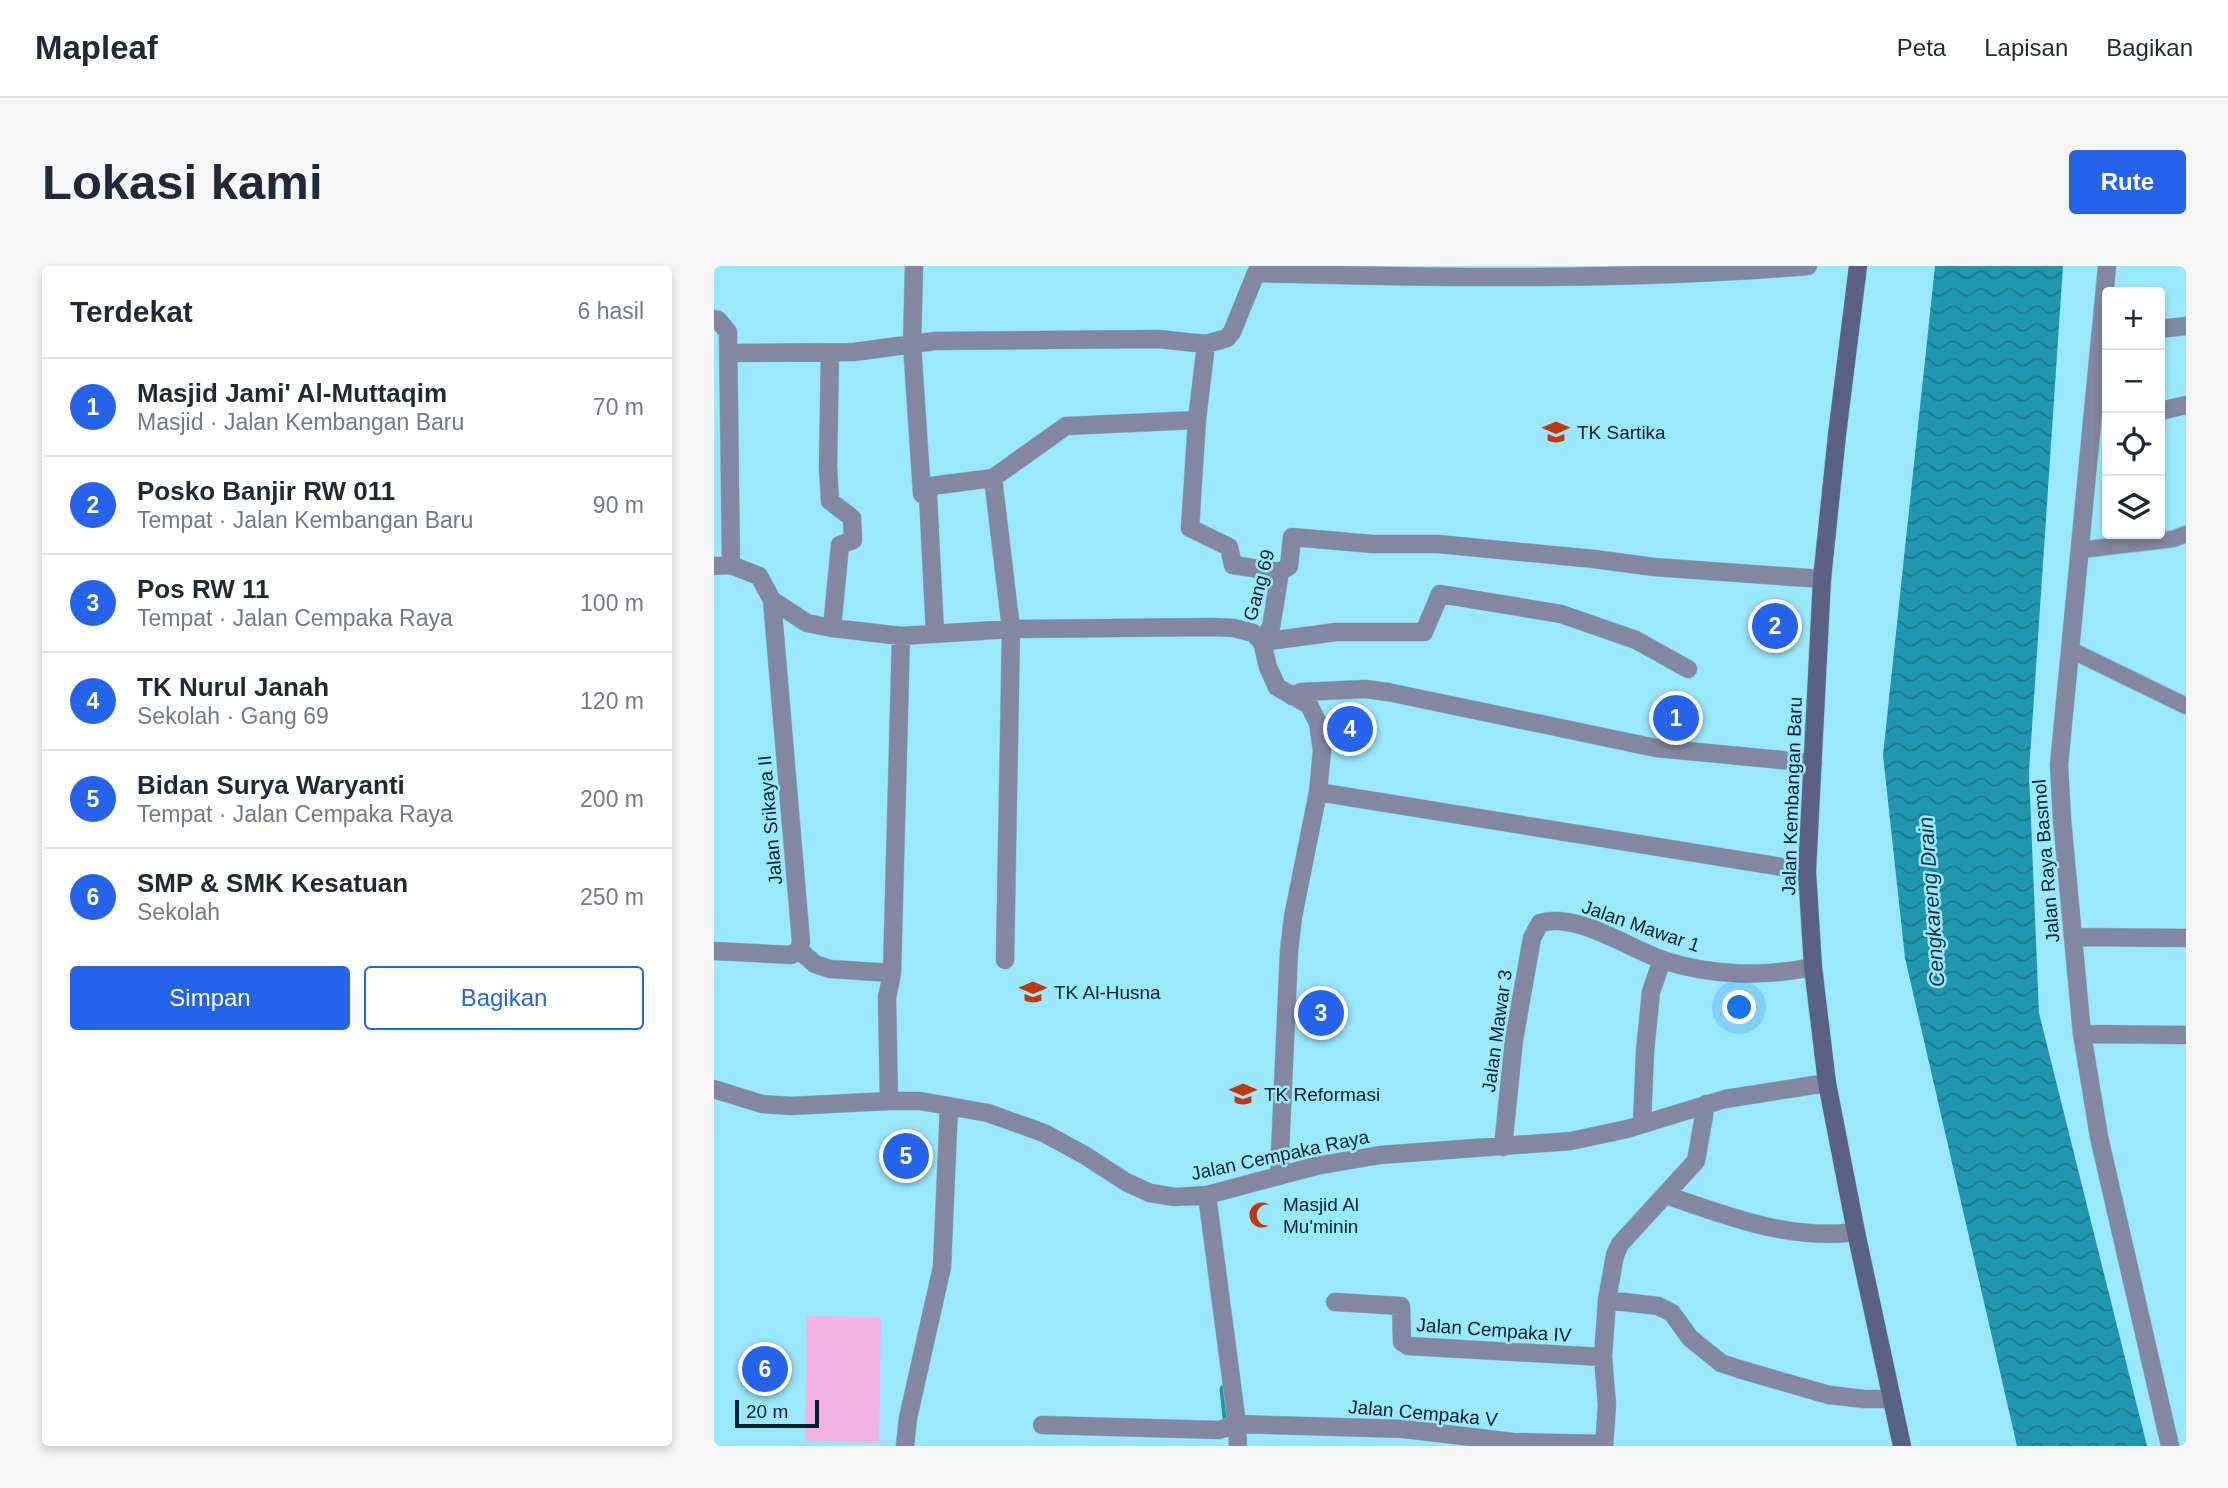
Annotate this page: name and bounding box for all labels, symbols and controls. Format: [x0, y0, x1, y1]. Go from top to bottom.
text: Mapleaf [35, 29, 158, 66]
text: Peta [1897, 34, 1946, 61]
text: Lapisan [1984, 34, 2068, 61]
text: Bagikan [2106, 34, 2193, 61]
button: Rute [2069, 150, 2186, 214]
text: Lokasi kami [42, 155, 323, 209]
map controls [2102, 287, 2165, 539]
button: + [2102, 287, 2165, 350]
text: Terdekat [70, 295, 193, 328]
text: 6 hasil [578, 298, 644, 324]
button: − [2102, 350, 2165, 413]
text: Masjid Jami' Al-Muttaqim [137, 378, 447, 408]
text: 1 [87, 394, 99, 420]
text: 70 m [593, 394, 644, 420]
text: Masjid · Jalan Kembangan Baru [137, 409, 464, 435]
button: locate [2102, 413, 2165, 476]
school or university icon: TK Sartika [1541, 417, 1571, 447]
place label: TK Sartika [1577, 422, 1666, 443]
text: Posko Banjir RW 011 [137, 476, 395, 506]
button: layers [2102, 476, 2165, 539]
text: 2 [87, 492, 99, 518]
text: 90 m [593, 492, 644, 518]
text: Tempat · Jalan Kembangan Baru [137, 507, 473, 533]
street label: Gang 69 [1239, 547, 1279, 623]
text: Pos RW 11 [137, 574, 269, 604]
text: 3 [87, 590, 99, 616]
text: 100 m [580, 590, 644, 616]
pin: 2 [1752, 600, 1798, 652]
text: Tempat · Jalan Cempaka Raya [137, 605, 453, 631]
text: TK Nurul Janah [137, 672, 329, 702]
text: 4 [87, 688, 99, 714]
text: 120 m [580, 688, 644, 714]
pin: 1 [1653, 692, 1699, 744]
street label: Jalan Kembangan Baru [1778, 696, 1806, 896]
text: Sekolah · Gang 69 [137, 703, 329, 729]
pin: 4 [1327, 703, 1373, 755]
street label: Jalan Srikaya II [754, 754, 786, 886]
text: Bidan Surya Waryanti [137, 770, 405, 800]
street label: Jalan Raya Basmol [2028, 779, 2064, 943]
text: 5 [87, 786, 99, 812]
text: 200 m [580, 786, 644, 812]
text: Tempat · Jalan Cempaka Raya [137, 801, 453, 827]
water label: Cengkareng Drain [1914, 816, 1948, 988]
text: SMP & SMK Kesatuan [137, 868, 408, 898]
text: 6 [87, 884, 99, 910]
text: 250 m [580, 884, 644, 910]
street label: Jalan Mawar 1 [1579, 896, 1703, 956]
text: Sekolah [137, 899, 220, 925]
button: Simpan [70, 966, 350, 1030]
button: Bagikan [364, 966, 644, 1030]
street label: Jalan Mawar 3 [1478, 968, 1516, 1094]
school or university icon: TK Al-Husna [1018, 977, 1048, 1007]
place label: TK Al-Husna [1054, 982, 1161, 1003]
pin: 3 [1298, 987, 1344, 1039]
your location [1722, 990, 1756, 1024]
school or university icon: TK Reformasi [1228, 1079, 1258, 1109]
place label: TK Reformasi [1264, 1084, 1380, 1105]
street label: Jalan Cempaka Raya [1189, 1126, 1371, 1184]
pin: 5 [883, 1130, 929, 1182]
place label: Masjid Al Mu'minin [1283, 1194, 1359, 1237]
mosque icon: Masjid Al Mu'minin [1247, 1200, 1277, 1230]
street label: Jalan Cempaka IV [1416, 1314, 1572, 1346]
pin: 6 [742, 1343, 788, 1395]
street label: Jalan Cempaka V [1347, 1396, 1499, 1430]
scale bar [735, 1397, 819, 1429]
text: 20 m [746, 1401, 788, 1422]

